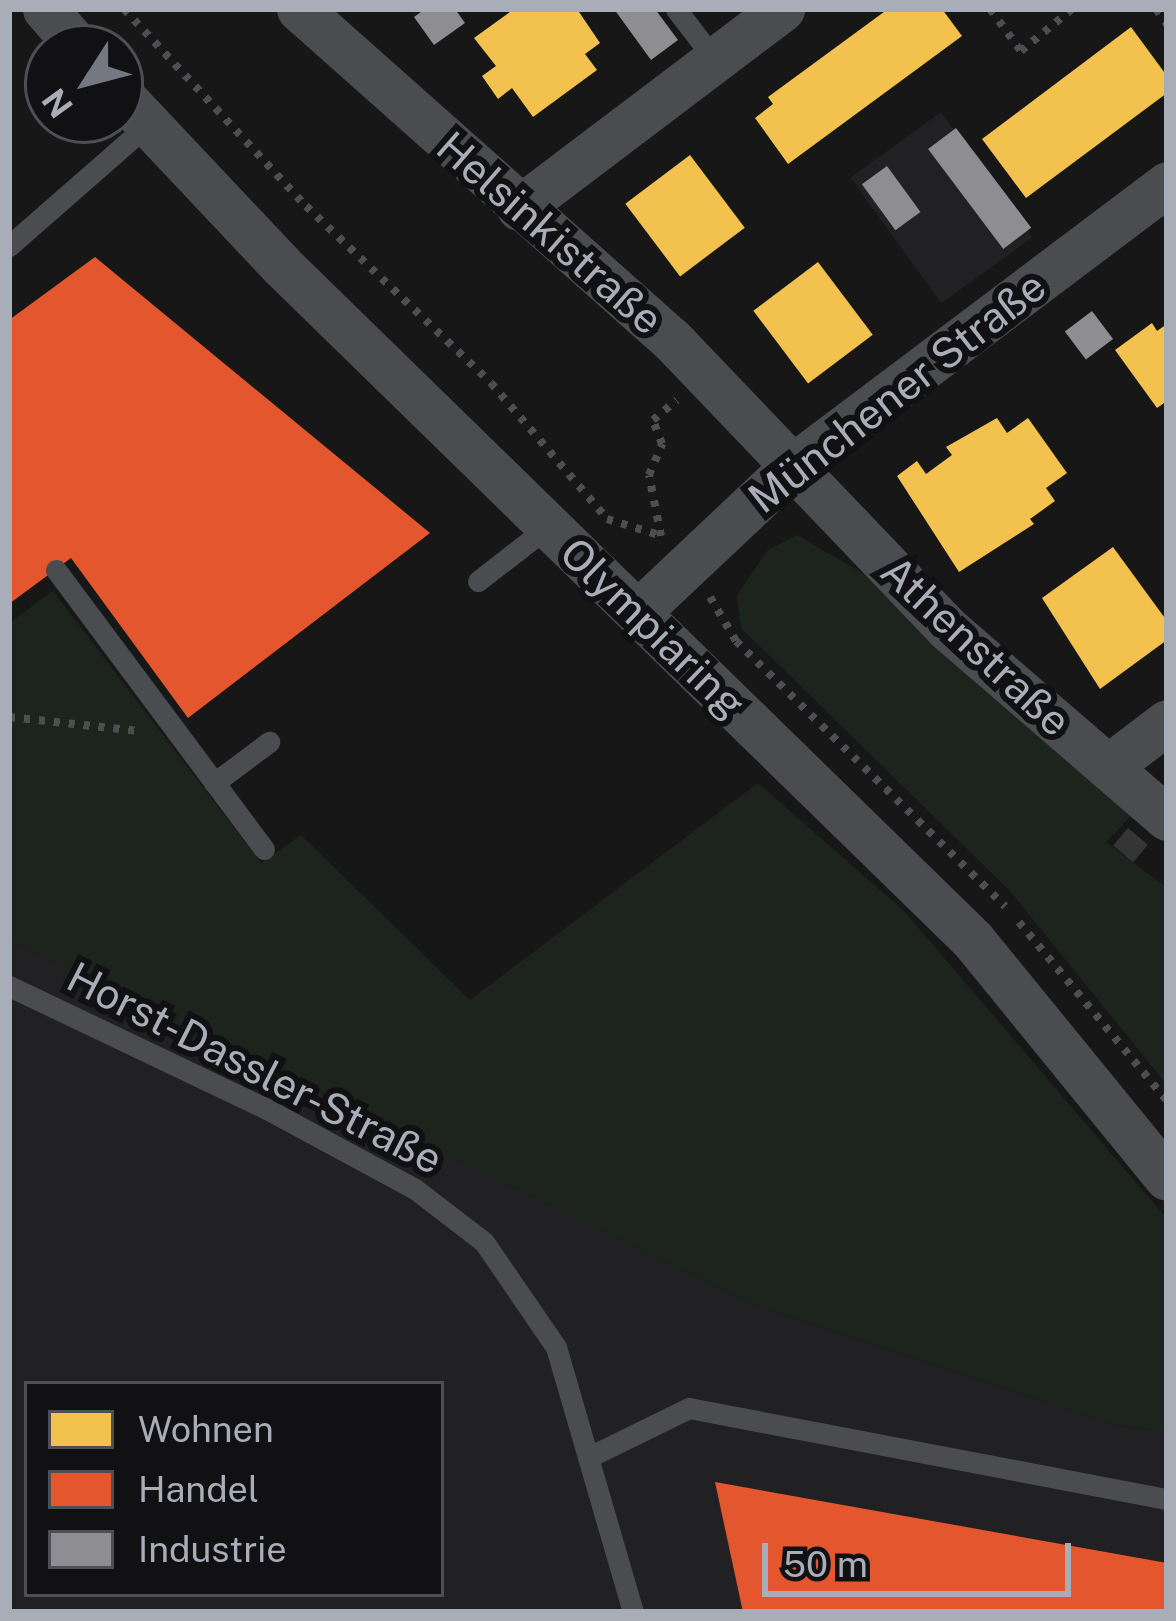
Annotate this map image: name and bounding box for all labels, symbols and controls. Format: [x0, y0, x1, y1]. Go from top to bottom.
north arrow [24, 24, 144, 144]
text: N [34, 82, 80, 125]
street label: Helsinkistraße [427, 121, 673, 345]
street label: Münchener Straße [739, 261, 1055, 523]
street label: Olympiaring [550, 527, 756, 729]
street label: Athenstraße [871, 546, 1081, 746]
street label: Horst-Dassler-Straße [59, 952, 451, 1184]
legend [24, 1381, 444, 1597]
text: Wohnen [138, 1408, 274, 1450]
text: Handel [138, 1468, 259, 1510]
scale bar [768, 1519, 1077, 1593]
text: Industrie [138, 1528, 287, 1570]
text: 50 m [783, 1543, 868, 1585]

